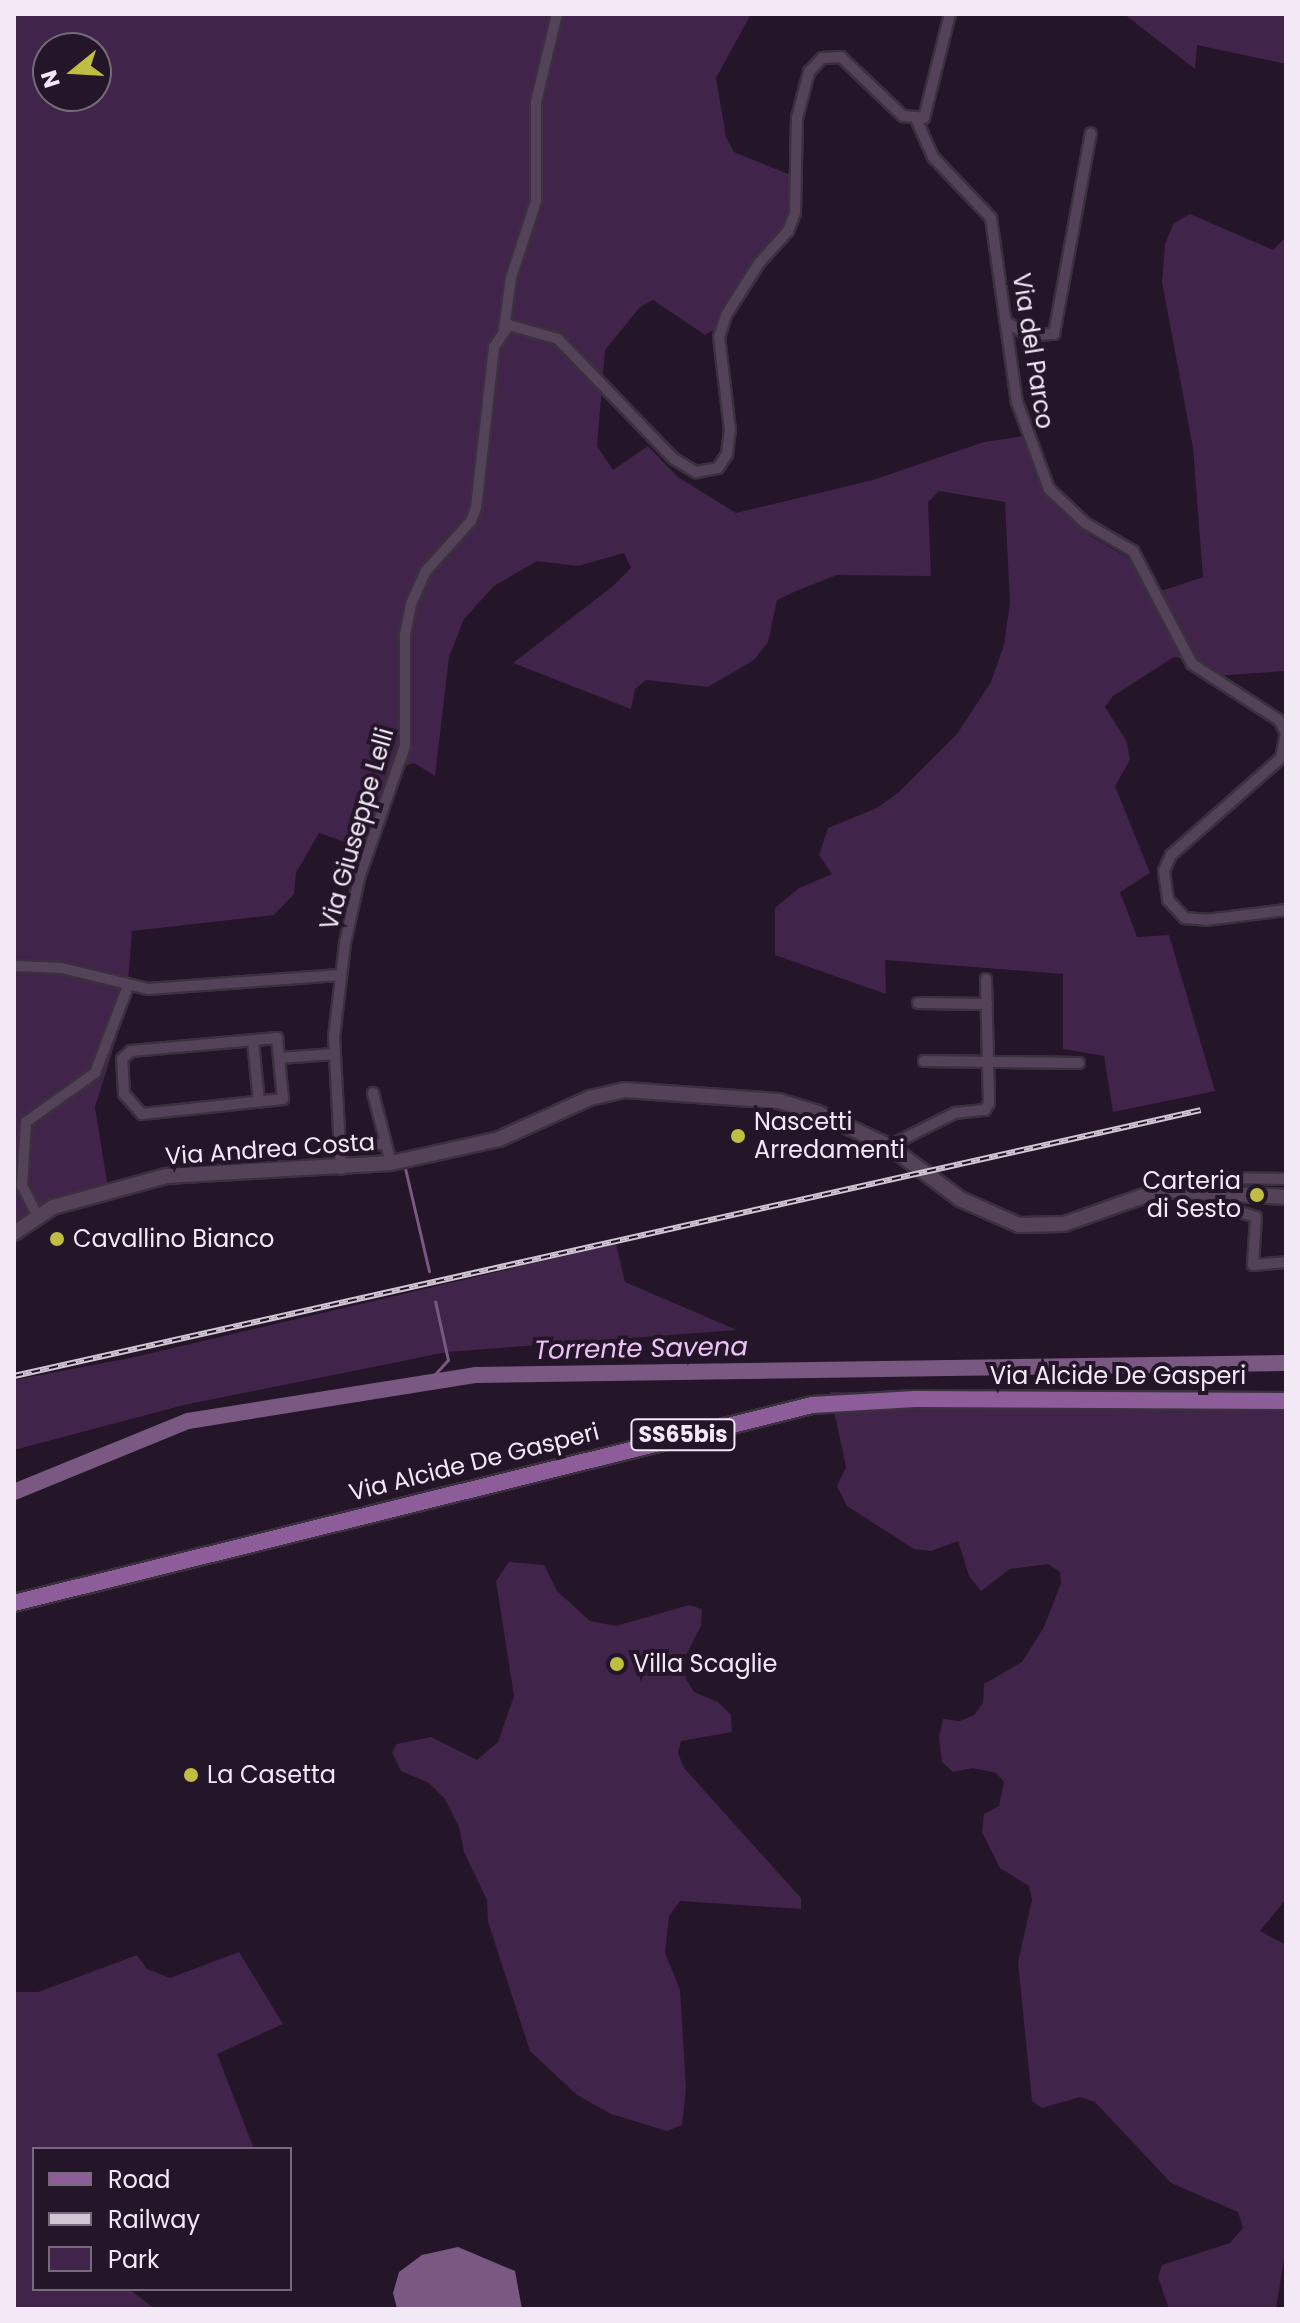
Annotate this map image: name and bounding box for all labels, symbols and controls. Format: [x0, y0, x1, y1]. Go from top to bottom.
north arrow [32, 32, 112, 112]
text: N [33, 66, 68, 92]
street label: Via del Parco [1006, 271, 1060, 431]
street label: Via Giuseppe Lelli [314, 725, 400, 933]
place label: Nascetti Arredamenti [754, 1108, 905, 1164]
street label: Via Andrea Costa [164, 1127, 376, 1171]
marker: Nascetti Arredamenti [729, 1127, 747, 1145]
place label: Carteria di Sesto [1143, 1167, 1241, 1223]
marker: Carteria di Sesto [1248, 1186, 1266, 1204]
place label: Cavallino Bianco [73, 1225, 274, 1253]
marker: Cavallino Bianco [48, 1230, 66, 1248]
water label: Torrente Savena [534, 1332, 748, 1366]
street label: Via Alcide De Gasperi [990, 1362, 1246, 1390]
street label: Via Alcide De Gasperi [346, 1417, 602, 1507]
road number: SS65bis [629, 1417, 737, 1453]
place label: Villa Scaglie [633, 1650, 777, 1678]
marker: Villa Scaglie [608, 1655, 626, 1673]
place label: La Casetta [207, 1761, 336, 1789]
marker: La Casetta [182, 1766, 200, 1784]
legend [32, 2147, 292, 2291]
text: Road [108, 2163, 170, 2196]
text: Railway [108, 2203, 200, 2236]
text: Park [108, 2243, 159, 2276]

